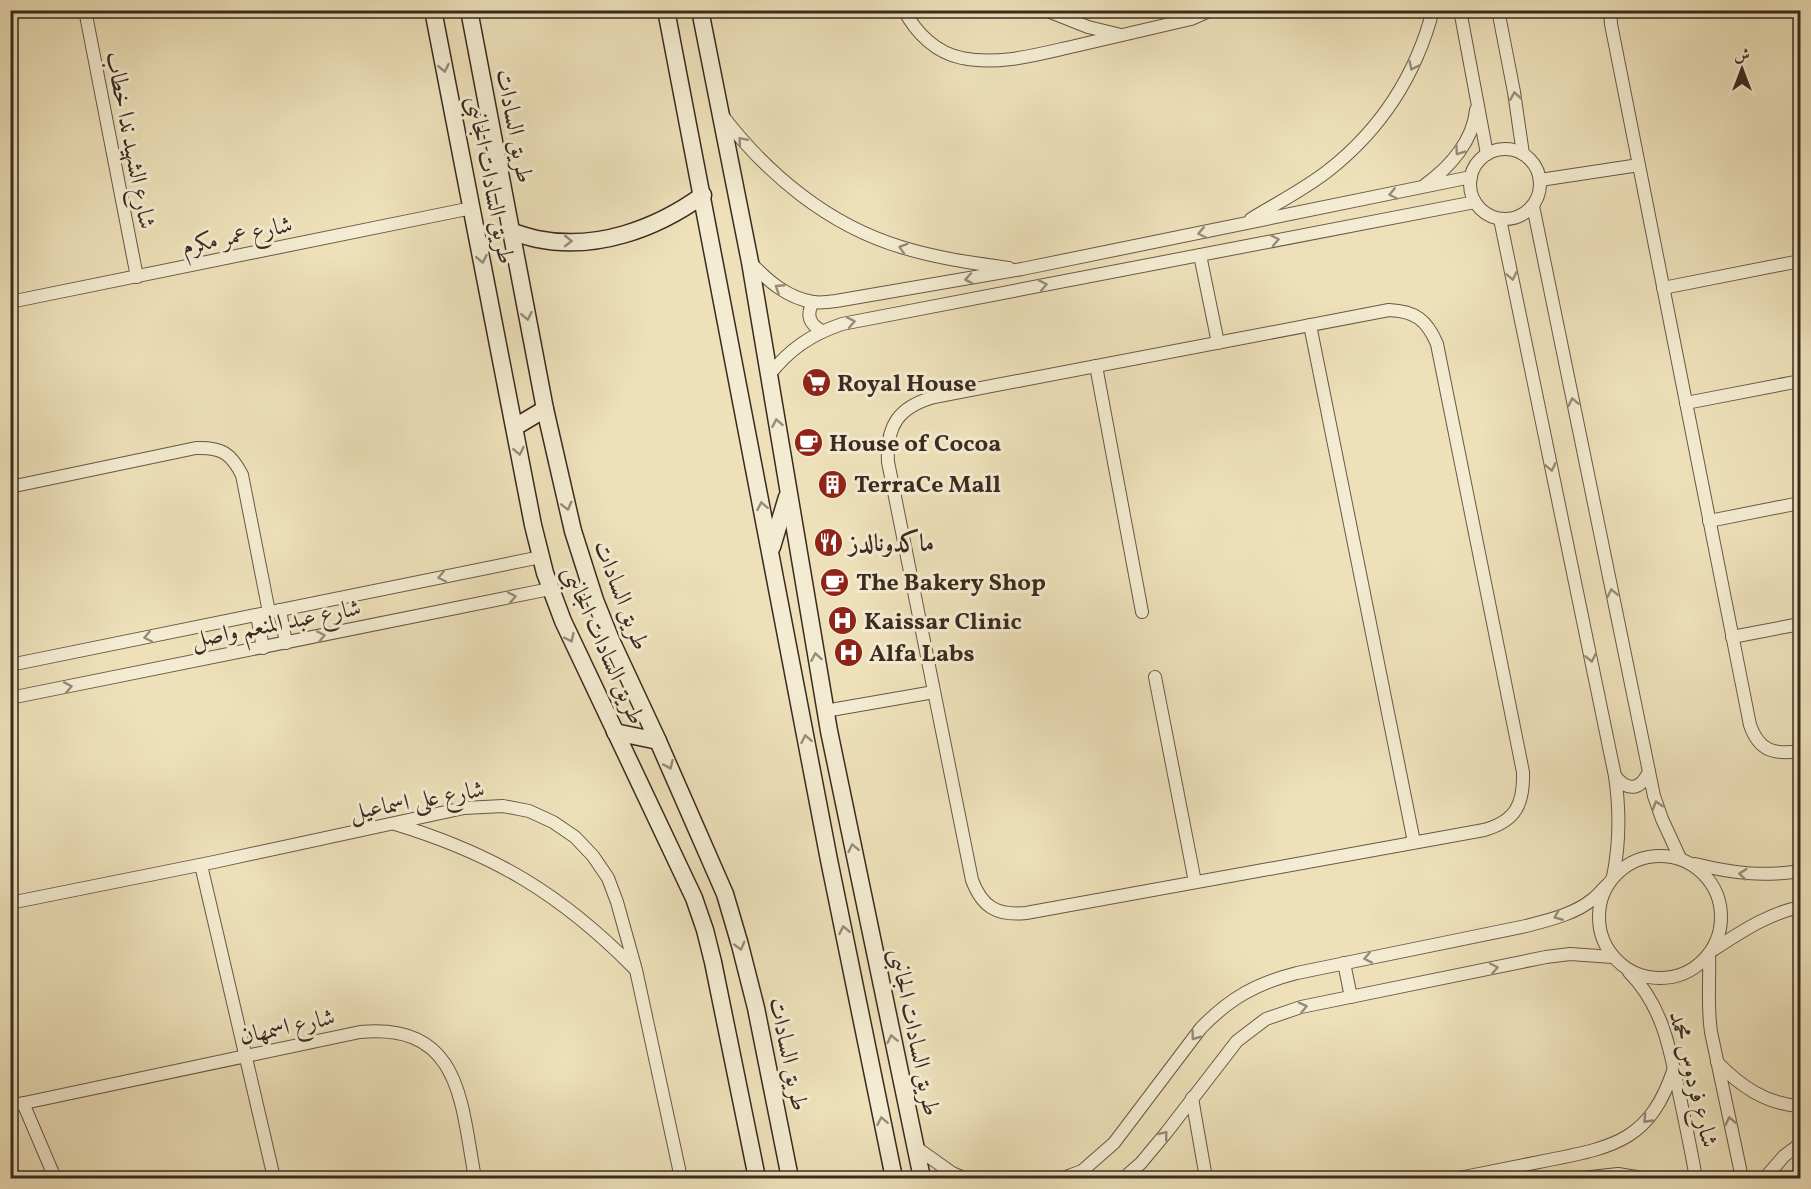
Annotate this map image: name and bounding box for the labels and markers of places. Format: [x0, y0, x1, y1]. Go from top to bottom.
supermarket icon: Royal House [800, 367, 832, 399]
place label: Royal House [837, 368, 976, 402]
cafe icon: House of Cocoa [792, 427, 824, 459]
place label: House of Cocoa [829, 428, 1001, 462]
building icon: TerraCe Mall [817, 468, 849, 500]
place label: TerraCe Mall [854, 469, 1001, 503]
restaurant icon: ماكدونالدز [812, 527, 844, 559]
place label: ماكدونالدز [846, 528, 934, 562]
cafe icon: The Bakery Shop [819, 566, 851, 598]
place label: The Bakery Shop [856, 567, 1046, 601]
hospital icon: Kaissar Clinic [827, 605, 859, 637]
place label: Kaissar Clinic [864, 606, 1022, 640]
hospital icon: Alfa Labs [832, 637, 864, 669]
place label: Alfa Labs [869, 638, 975, 672]

